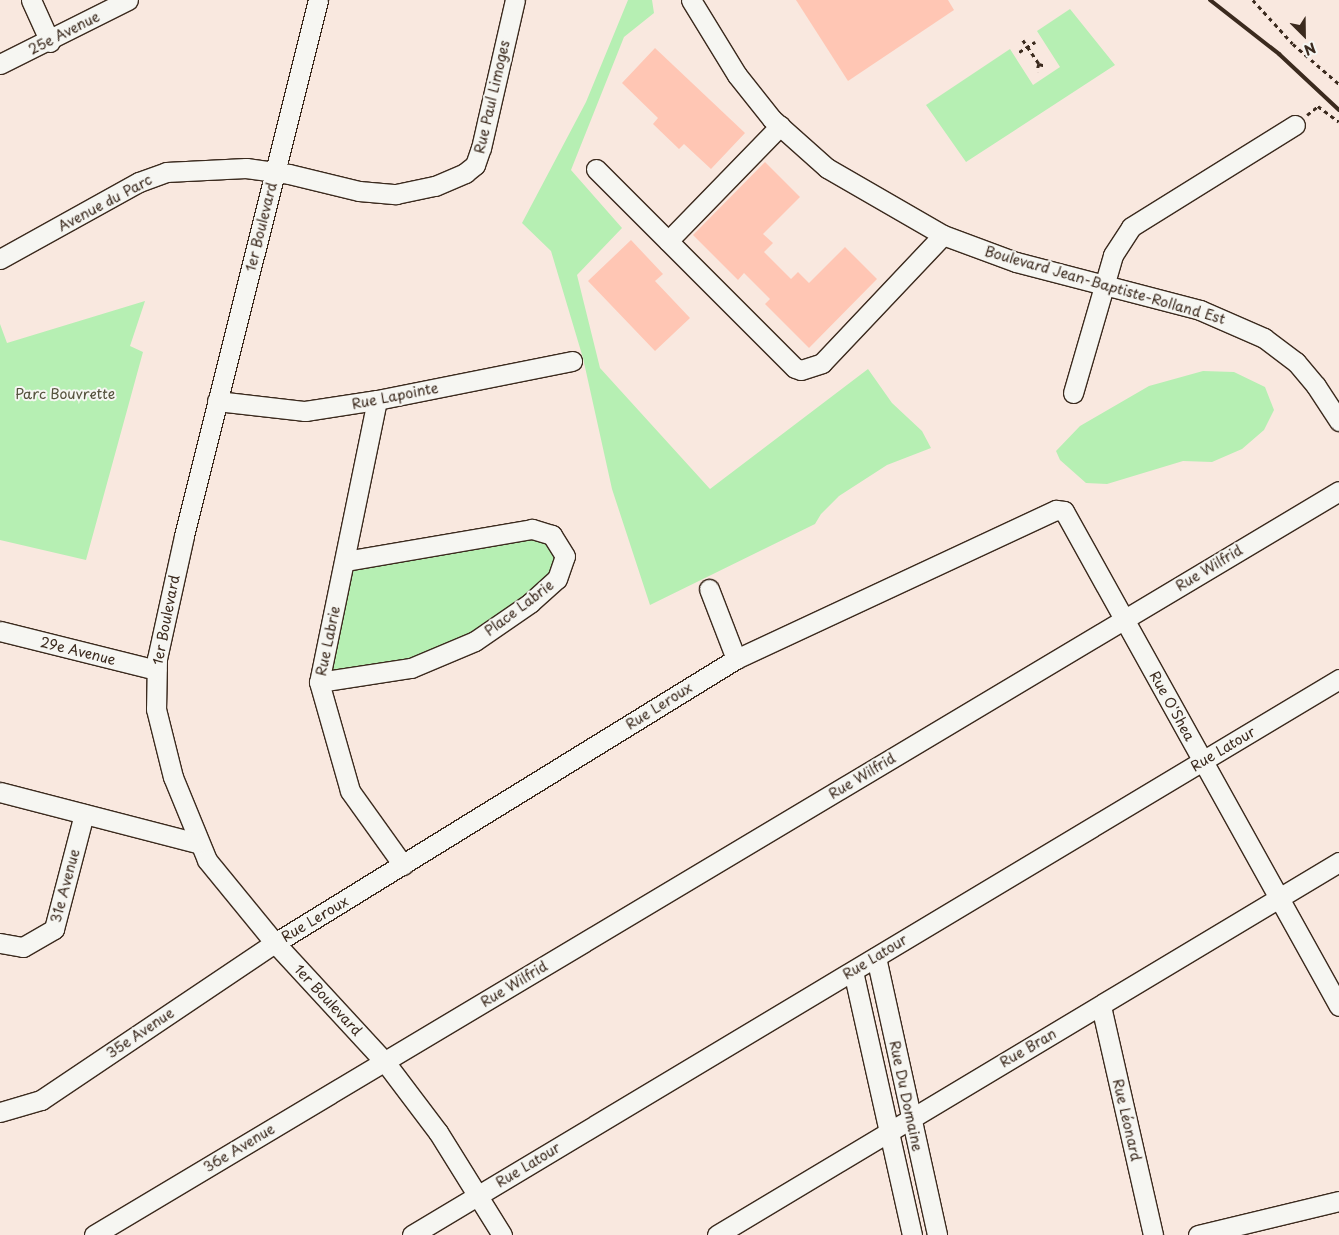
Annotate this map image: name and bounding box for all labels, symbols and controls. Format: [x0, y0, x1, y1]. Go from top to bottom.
street label: 25e Avenue [25, 8, 103, 58]
north arrow [1279, 10, 1329, 60]
text: N [1301, 37, 1319, 61]
street label: Rue Paul Limoges [471, 38, 513, 156]
street label: Avenue du Parc [55, 171, 155, 235]
street label: 1er Boulevard [242, 181, 280, 273]
street label: Boulevard Jean-Baptiste-Rolland Est [983, 243, 1227, 327]
street label: Rue Lapointe [350, 379, 440, 413]
park label: Parc Bouvrette [15, 386, 115, 402]
street label: Rue Wilfrid [1172, 541, 1246, 595]
street label: 1er Boulevard [149, 573, 183, 667]
street label: Place Labrie [481, 577, 557, 639]
street label: Rue Labrie [312, 604, 344, 678]
street label: 29e Avenue [38, 633, 118, 669]
street label: Rue O'Shea [1146, 668, 1198, 744]
street label: Rue Leroux [623, 679, 695, 733]
street label: Rue Latour [1187, 723, 1259, 775]
street label: Rue Wilfrid [825, 749, 899, 803]
street label: 31e Avenue [47, 848, 83, 924]
street label: Rue Leroux [278, 892, 352, 946]
street label: Rue Latour [839, 931, 911, 983]
street label: Rue Wilfrid [477, 957, 551, 1011]
street label: 1er Boulevard [291, 961, 365, 1039]
street label: 35e Avenue [103, 1004, 177, 1062]
street label: Rue Bran [996, 1025, 1060, 1071]
street label: Rue Du Domaine [886, 1038, 926, 1154]
street label: Rue Léonard [1109, 1077, 1145, 1163]
street label: 36e Avenue [201, 1120, 277, 1176]
street label: Rue Latour [492, 1139, 564, 1191]

